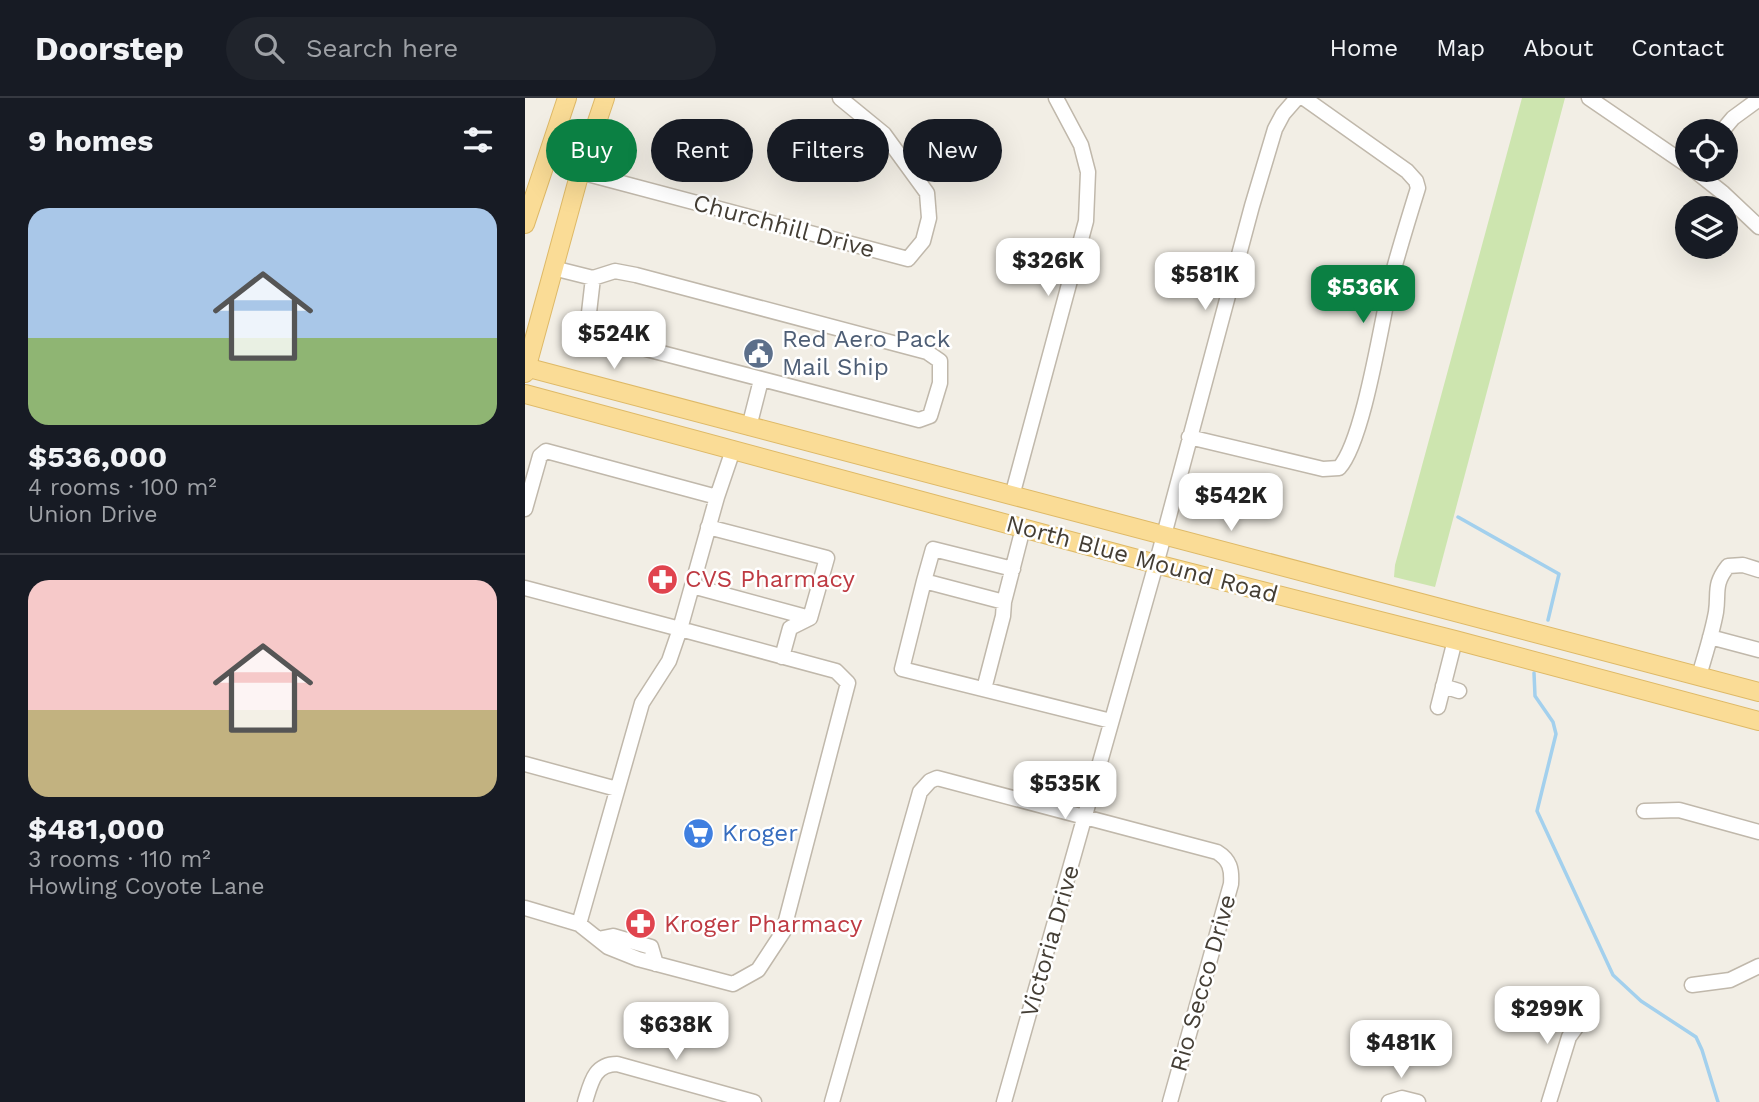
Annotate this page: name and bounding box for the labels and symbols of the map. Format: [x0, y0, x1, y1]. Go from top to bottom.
street label: Churchhill Drive [690, 188, 878, 264]
pin: $326K [999, 238, 1097, 298]
pin: $581K [1156, 252, 1254, 312]
pin: $536K [1314, 266, 1412, 325]
pin: $524K [565, 312, 663, 371]
place label: Red Aero Pack Mail Ship [782, 325, 951, 381]
public building icon: Red Aero Pack Mail Ship [742, 336, 776, 370]
pin: $542K [1182, 474, 1280, 533]
street label: North Blue Mound Road [1003, 509, 1281, 609]
pharmacy icon: CVS Pharmacy [645, 562, 679, 596]
place label: CVS Pharmacy [685, 565, 856, 593]
pin: $535K [1016, 762, 1114, 821]
supermarket icon: Kroger [682, 816, 716, 850]
place label: Kroger [722, 819, 798, 847]
street label: Victoria Drive [1015, 862, 1085, 1020]
street label: Rio Secco Drive [1164, 891, 1242, 1075]
pharmacy icon: Kroger Pharmacy [624, 907, 658, 941]
place label: Kroger Pharmacy [664, 910, 863, 938]
pin: $299K [1498, 986, 1596, 1046]
pin: $638K [627, 1002, 725, 1062]
pin: $481K [1352, 1020, 1450, 1080]

